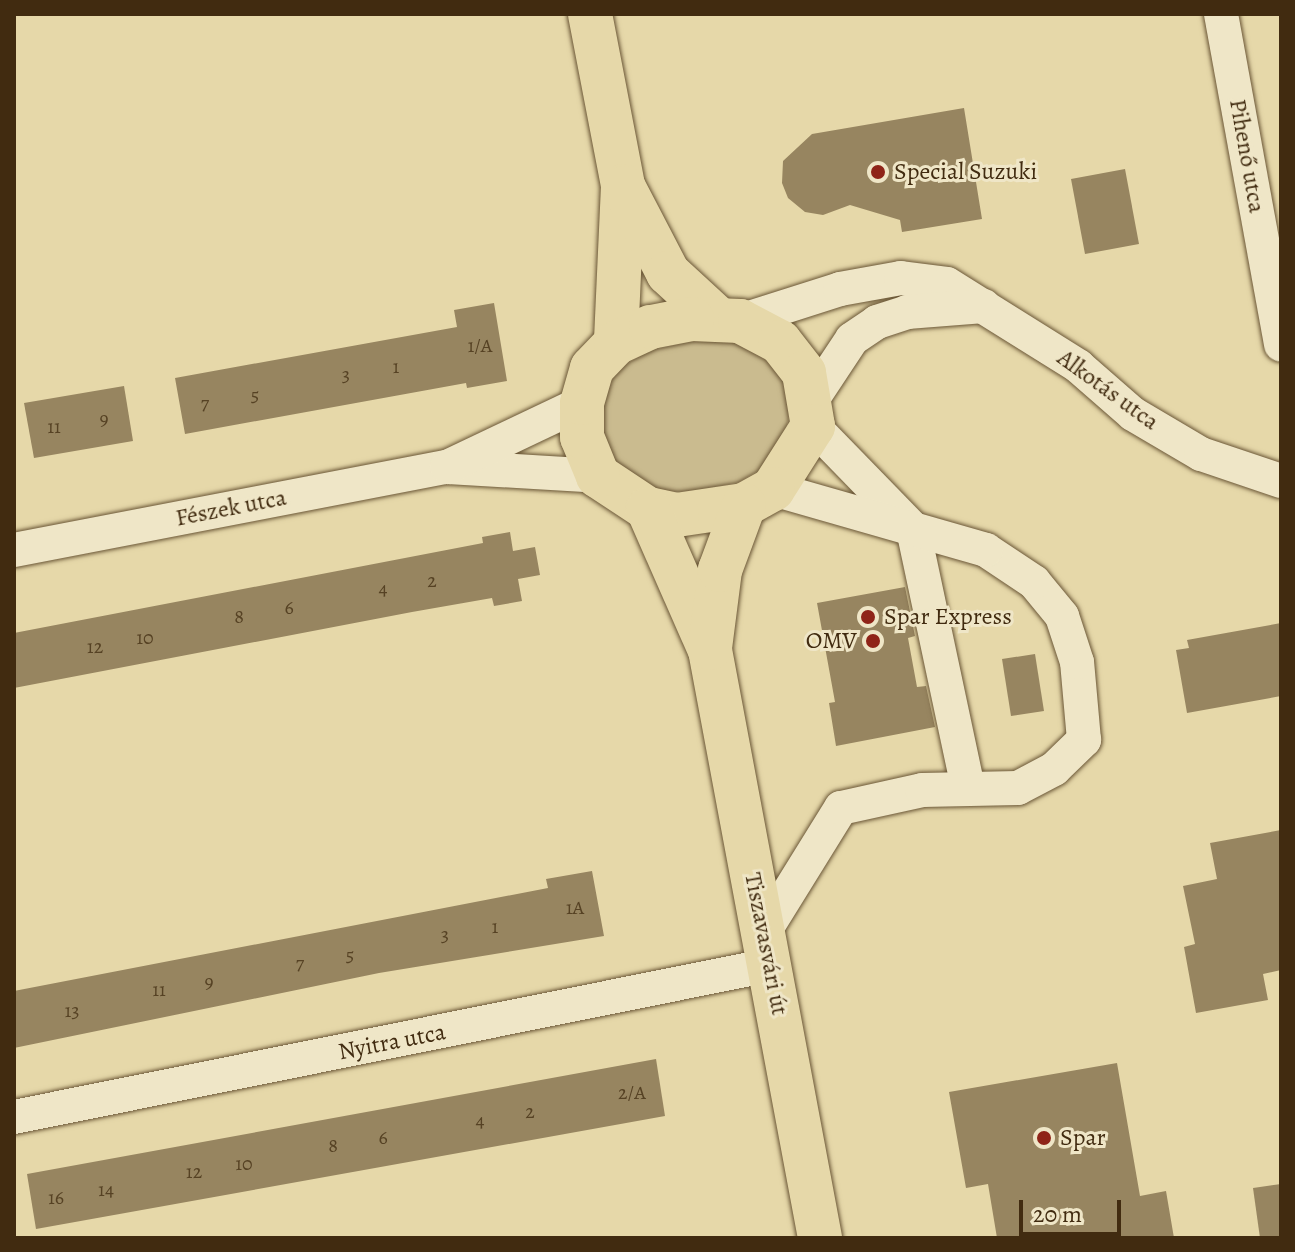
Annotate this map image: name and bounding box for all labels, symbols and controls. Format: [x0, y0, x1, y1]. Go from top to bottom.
street label: Pihenő utca [1223, 97, 1271, 215]
place label: Special Suzuki [894, 158, 1037, 186]
marker: Special Suzuki [869, 163, 887, 181]
house number: 1/A [467, 333, 493, 357]
street label: Alkotás utca [1052, 344, 1164, 436]
house number: 1 [393, 354, 399, 378]
house number: 3 [342, 362, 350, 386]
house number: 5 [251, 382, 259, 406]
house number: 7 [201, 390, 209, 414]
house number: 9 [99, 406, 109, 430]
house number: 11 [47, 414, 61, 438]
street label: Fészek utca [173, 483, 289, 533]
house number: 2 [427, 568, 437, 592]
house number: 4 [378, 576, 388, 600]
house number: 6 [284, 595, 294, 619]
place label: Spar Express [884, 603, 1012, 631]
house number: 8 [234, 604, 244, 628]
marker: Spar Express [859, 608, 877, 626]
house number: 10 [136, 625, 154, 649]
place label: OMV [806, 627, 857, 655]
marker: OMV [864, 632, 882, 650]
house number: 12 [87, 634, 103, 658]
street label: Tiszavasvári út [738, 870, 794, 1018]
house number: 1A [566, 895, 584, 919]
house number: 1 [492, 914, 498, 938]
house number: 3 [441, 922, 449, 946]
house number: 5 [346, 942, 354, 966]
house number: 7 [296, 950, 304, 974]
house number: 9 [204, 969, 214, 993]
house number: 11 [152, 977, 166, 1001]
house number: 13 [64, 998, 80, 1022]
street label: Nyitra utca [336, 1017, 448, 1067]
house number: 2/A [618, 1080, 646, 1104]
house number: 2 [525, 1099, 535, 1123]
house number: 4 [475, 1108, 485, 1132]
place label: Spar [1060, 1124, 1106, 1152]
house number: 6 [378, 1125, 388, 1149]
marker: Spar [1035, 1129, 1053, 1147]
house number: 8 [328, 1133, 338, 1157]
house number: 10 [235, 1151, 253, 1175]
house number: 12 [186, 1159, 202, 1183]
house number: 14 [98, 1177, 114, 1201]
scale bar [1023, 1184, 1125, 1234]
house number: 16 [48, 1185, 64, 1209]
text: 20 m [1033, 1198, 1082, 1230]

